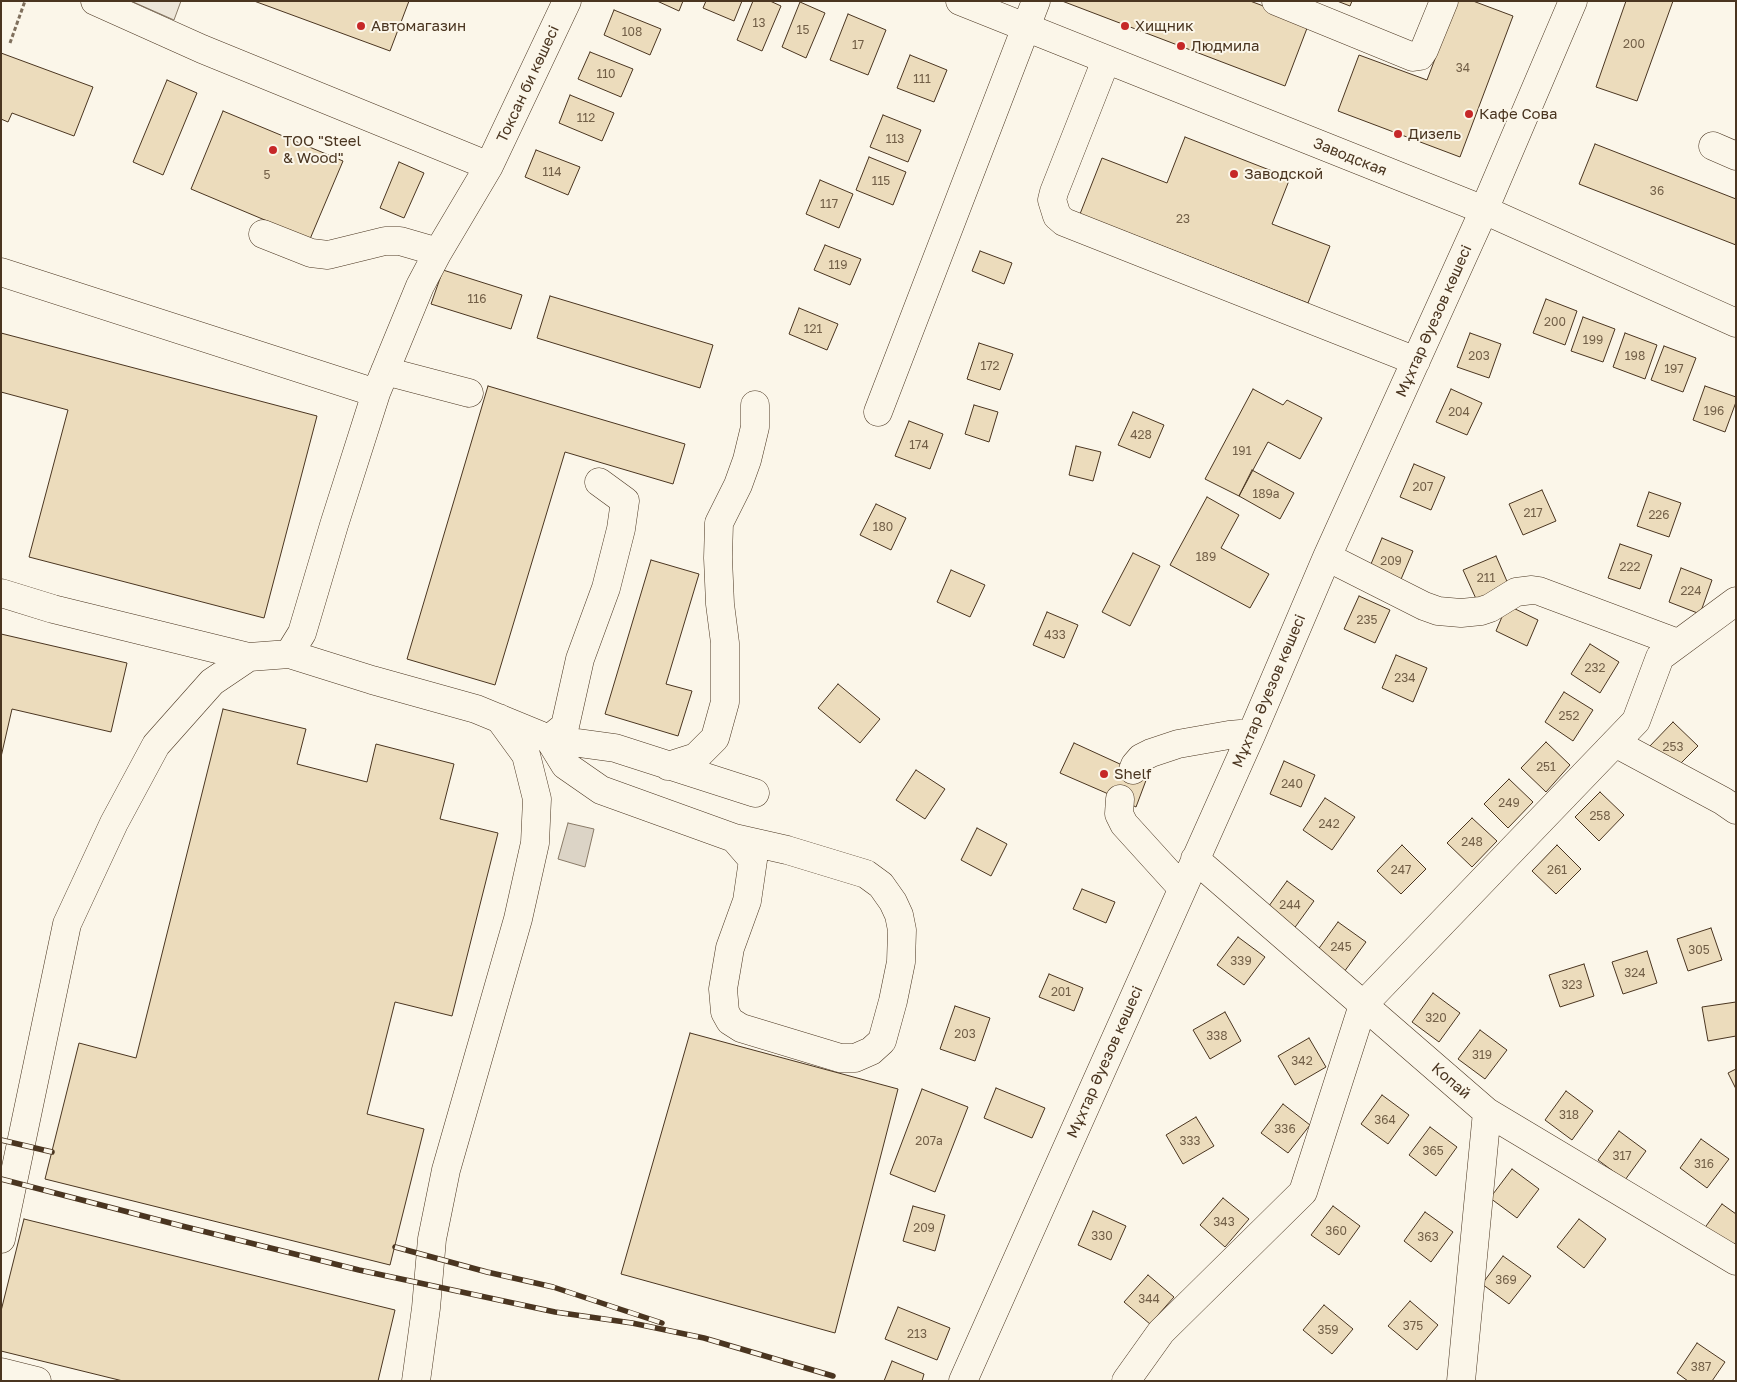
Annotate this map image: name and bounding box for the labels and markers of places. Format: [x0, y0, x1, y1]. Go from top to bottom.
place label: Автомагазин [371, 17, 466, 35]
place label: Хищник [1135, 17, 1194, 35]
marker: Автомагазин [355, 20, 367, 32]
marker: Хищник [1119, 20, 1131, 32]
place label: Людмила [1191, 37, 1259, 55]
marker: Людмила [1175, 40, 1187, 52]
place label: Кафе Сова [1479, 105, 1558, 123]
marker: Кафе Сова [1463, 108, 1475, 120]
place label: Дизель [1408, 125, 1461, 143]
marker: Дизель [1392, 128, 1404, 140]
place label: TOO "Steel & Wood" [283, 132, 361, 167]
marker: TOO "Steel & Wood" [267, 144, 279, 156]
place label: Заводской [1244, 165, 1323, 183]
marker: Заводской [1228, 168, 1240, 180]
place label: Shelf [1114, 765, 1151, 783]
marker: Shelf [1098, 768, 1110, 780]

